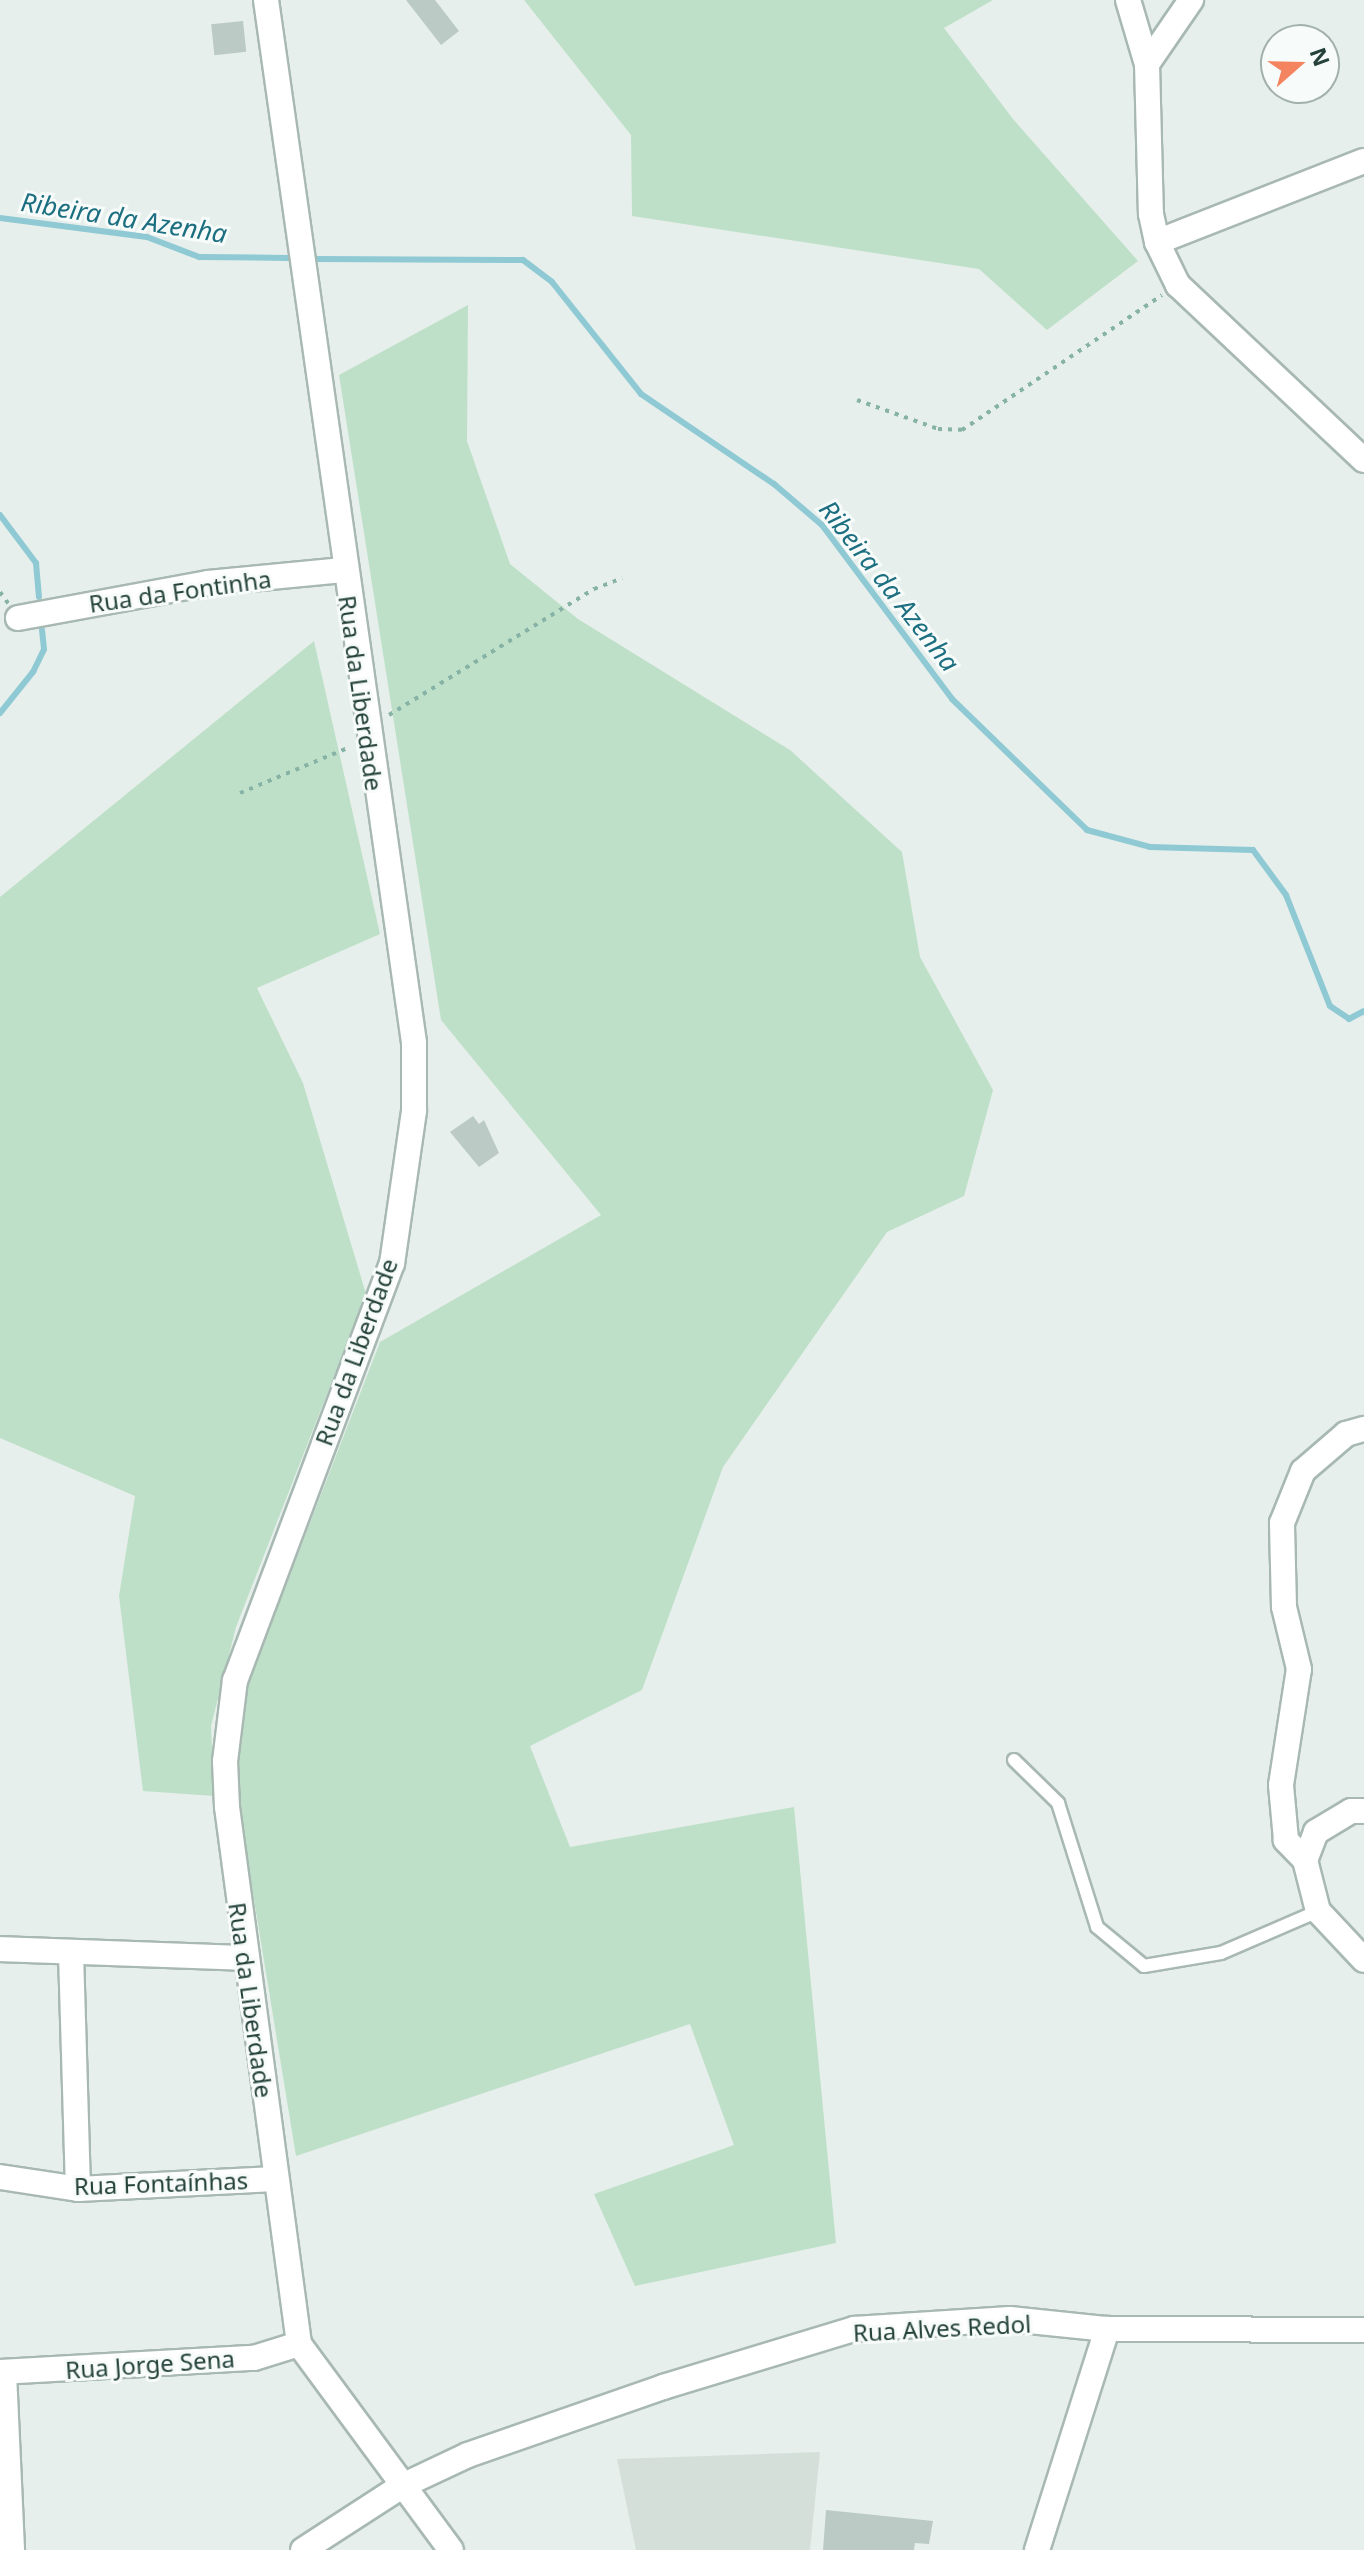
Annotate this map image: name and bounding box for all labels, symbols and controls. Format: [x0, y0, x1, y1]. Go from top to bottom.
north arrow [1260, 24, 1340, 104]
text: N [1304, 43, 1338, 70]
water label: Ribeira da Azenha [19, 186, 229, 250]
water label: Ribeira da Azenha [813, 494, 965, 678]
street label: Rua da Fontinha [87, 564, 273, 618]
street label: Rua da Liberdade [333, 593, 389, 793]
street label: Rua da Liberdade [309, 1255, 403, 1449]
street label: Rua da Liberdade [223, 1900, 279, 2100]
street label: Rua Fontaínhas [73, 2166, 249, 2200]
street label: Rua Alves Redol [852, 2309, 1032, 2347]
street label: Rua Jorge Sena [64, 2344, 236, 2384]

